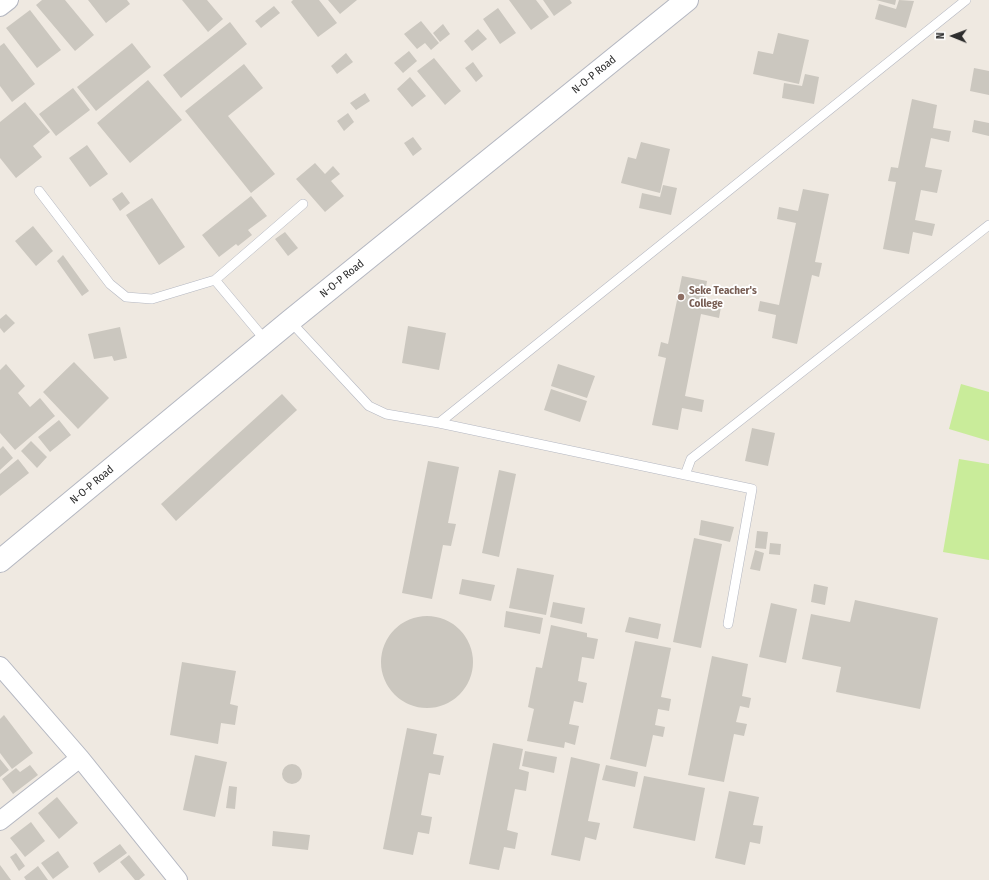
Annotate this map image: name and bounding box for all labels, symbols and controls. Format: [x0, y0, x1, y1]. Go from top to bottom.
north arrow [933, 16, 973, 56]
text: N [934, 32, 947, 39]
street label: N-O-P Road [569, 53, 619, 97]
street label: N-O-P Road [317, 257, 367, 301]
place label: Seke Teacher's College [689, 284, 757, 310]
marker: Seke Teacher's College [676, 292, 686, 302]
street label: N-O-P Road [68, 463, 116, 507]

